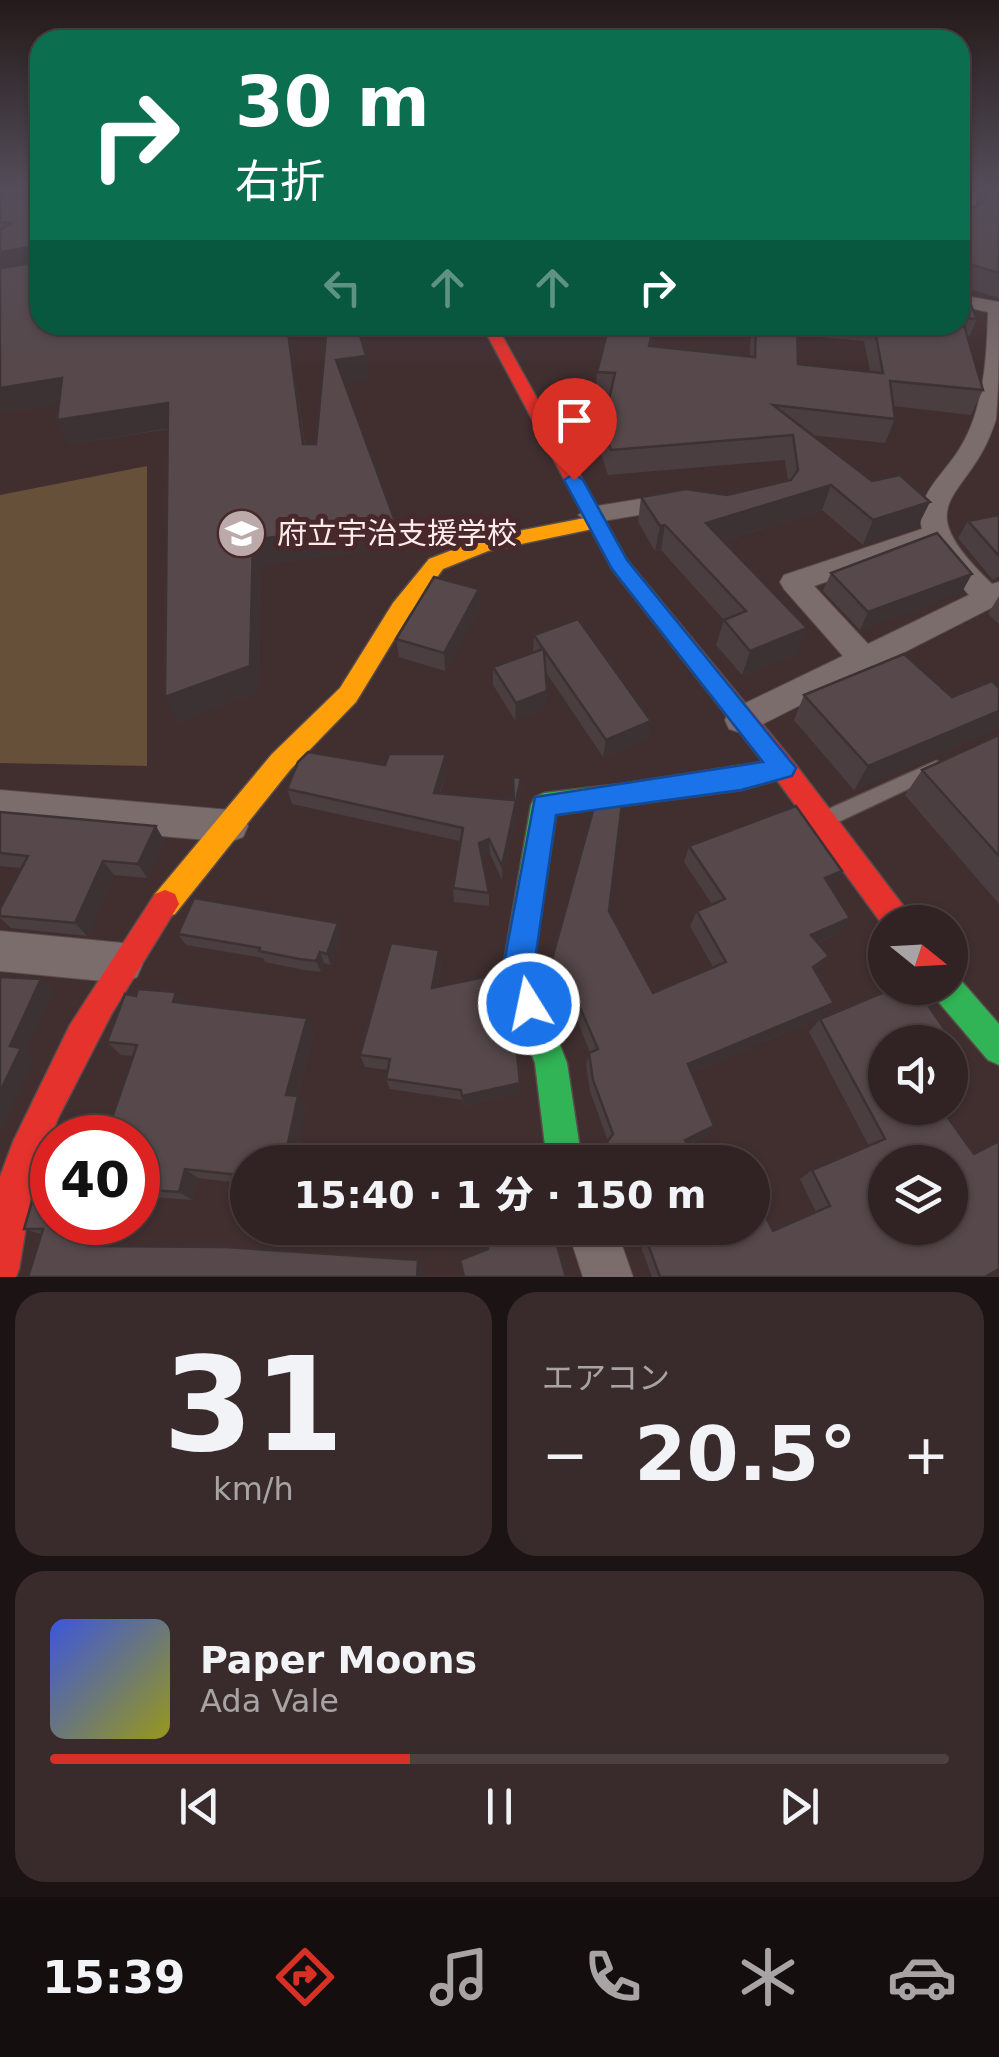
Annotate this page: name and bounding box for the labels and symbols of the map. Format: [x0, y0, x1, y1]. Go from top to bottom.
pin [532, 378, 617, 481]
school or university icon: 府立宇治支援学校 [216, 507, 268, 559]
place label: 府立宇治支援学校 [277, 516, 517, 551]
north arrow [868, 905, 968, 1005]
position arrow [477, 952, 581, 1056]
speed limit sign: 40 [30, 1115, 160, 1245]

